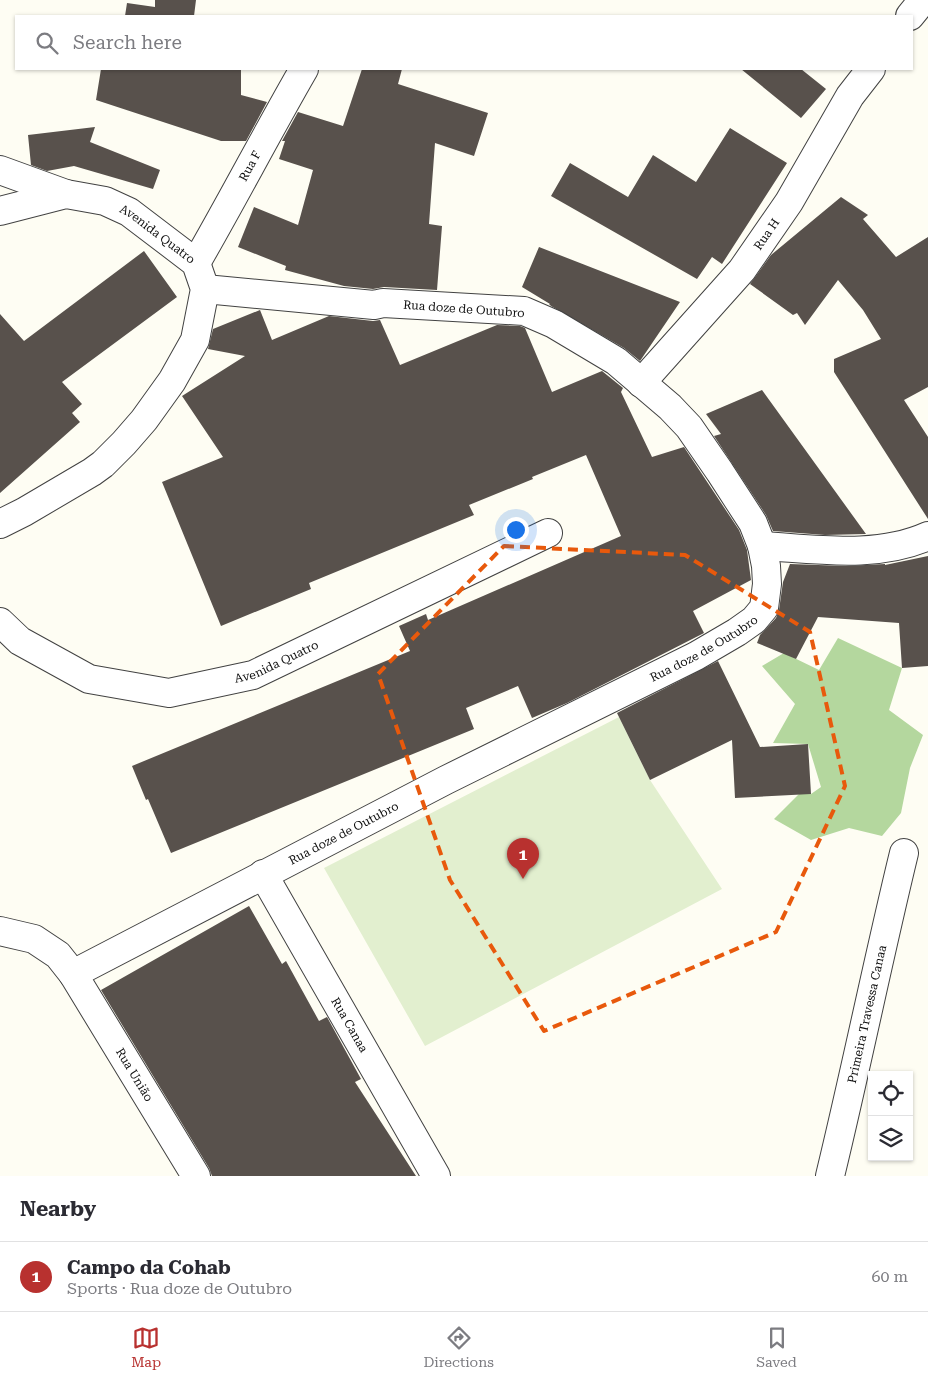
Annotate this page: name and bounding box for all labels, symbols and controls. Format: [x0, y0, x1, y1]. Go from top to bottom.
search box [15, 15, 913, 70]
icon: search [33, 29, 61, 57]
text: Search here [73, 31, 182, 54]
street label: Rua F [236, 148, 264, 184]
street label: Avenida Quatro [118, 202, 198, 267]
street label: Rua H [751, 216, 782, 253]
street label: Rua doze de Outubro [403, 298, 525, 320]
your location [503, 517, 529, 543]
street label: Rua doze de Outubro [648, 612, 761, 685]
street label: Avenida Quatro [233, 638, 321, 686]
street label: Rua doze de Outubro [286, 799, 401, 868]
pin: 1 [507, 838, 539, 879]
street label: Primeira Travessa Canaa [845, 943, 889, 1085]
street label: Rua Canaa [328, 995, 371, 1055]
street label: Rua União [113, 1046, 156, 1104]
map controls [868, 1071, 913, 1161]
button: locate [868, 1071, 913, 1116]
button: layers [868, 1116, 913, 1161]
text: Nearby [20, 1197, 96, 1221]
text: Campo da Cohab [67, 1256, 231, 1279]
text: 1 [32, 1267, 40, 1286]
text: 60 m [871, 1267, 908, 1286]
text: Sports · Rua doze de Outubro [67, 1279, 292, 1298]
tab: Map [131, 1324, 161, 1370]
tab: Directions [423, 1324, 494, 1370]
tab: Saved [756, 1324, 797, 1370]

